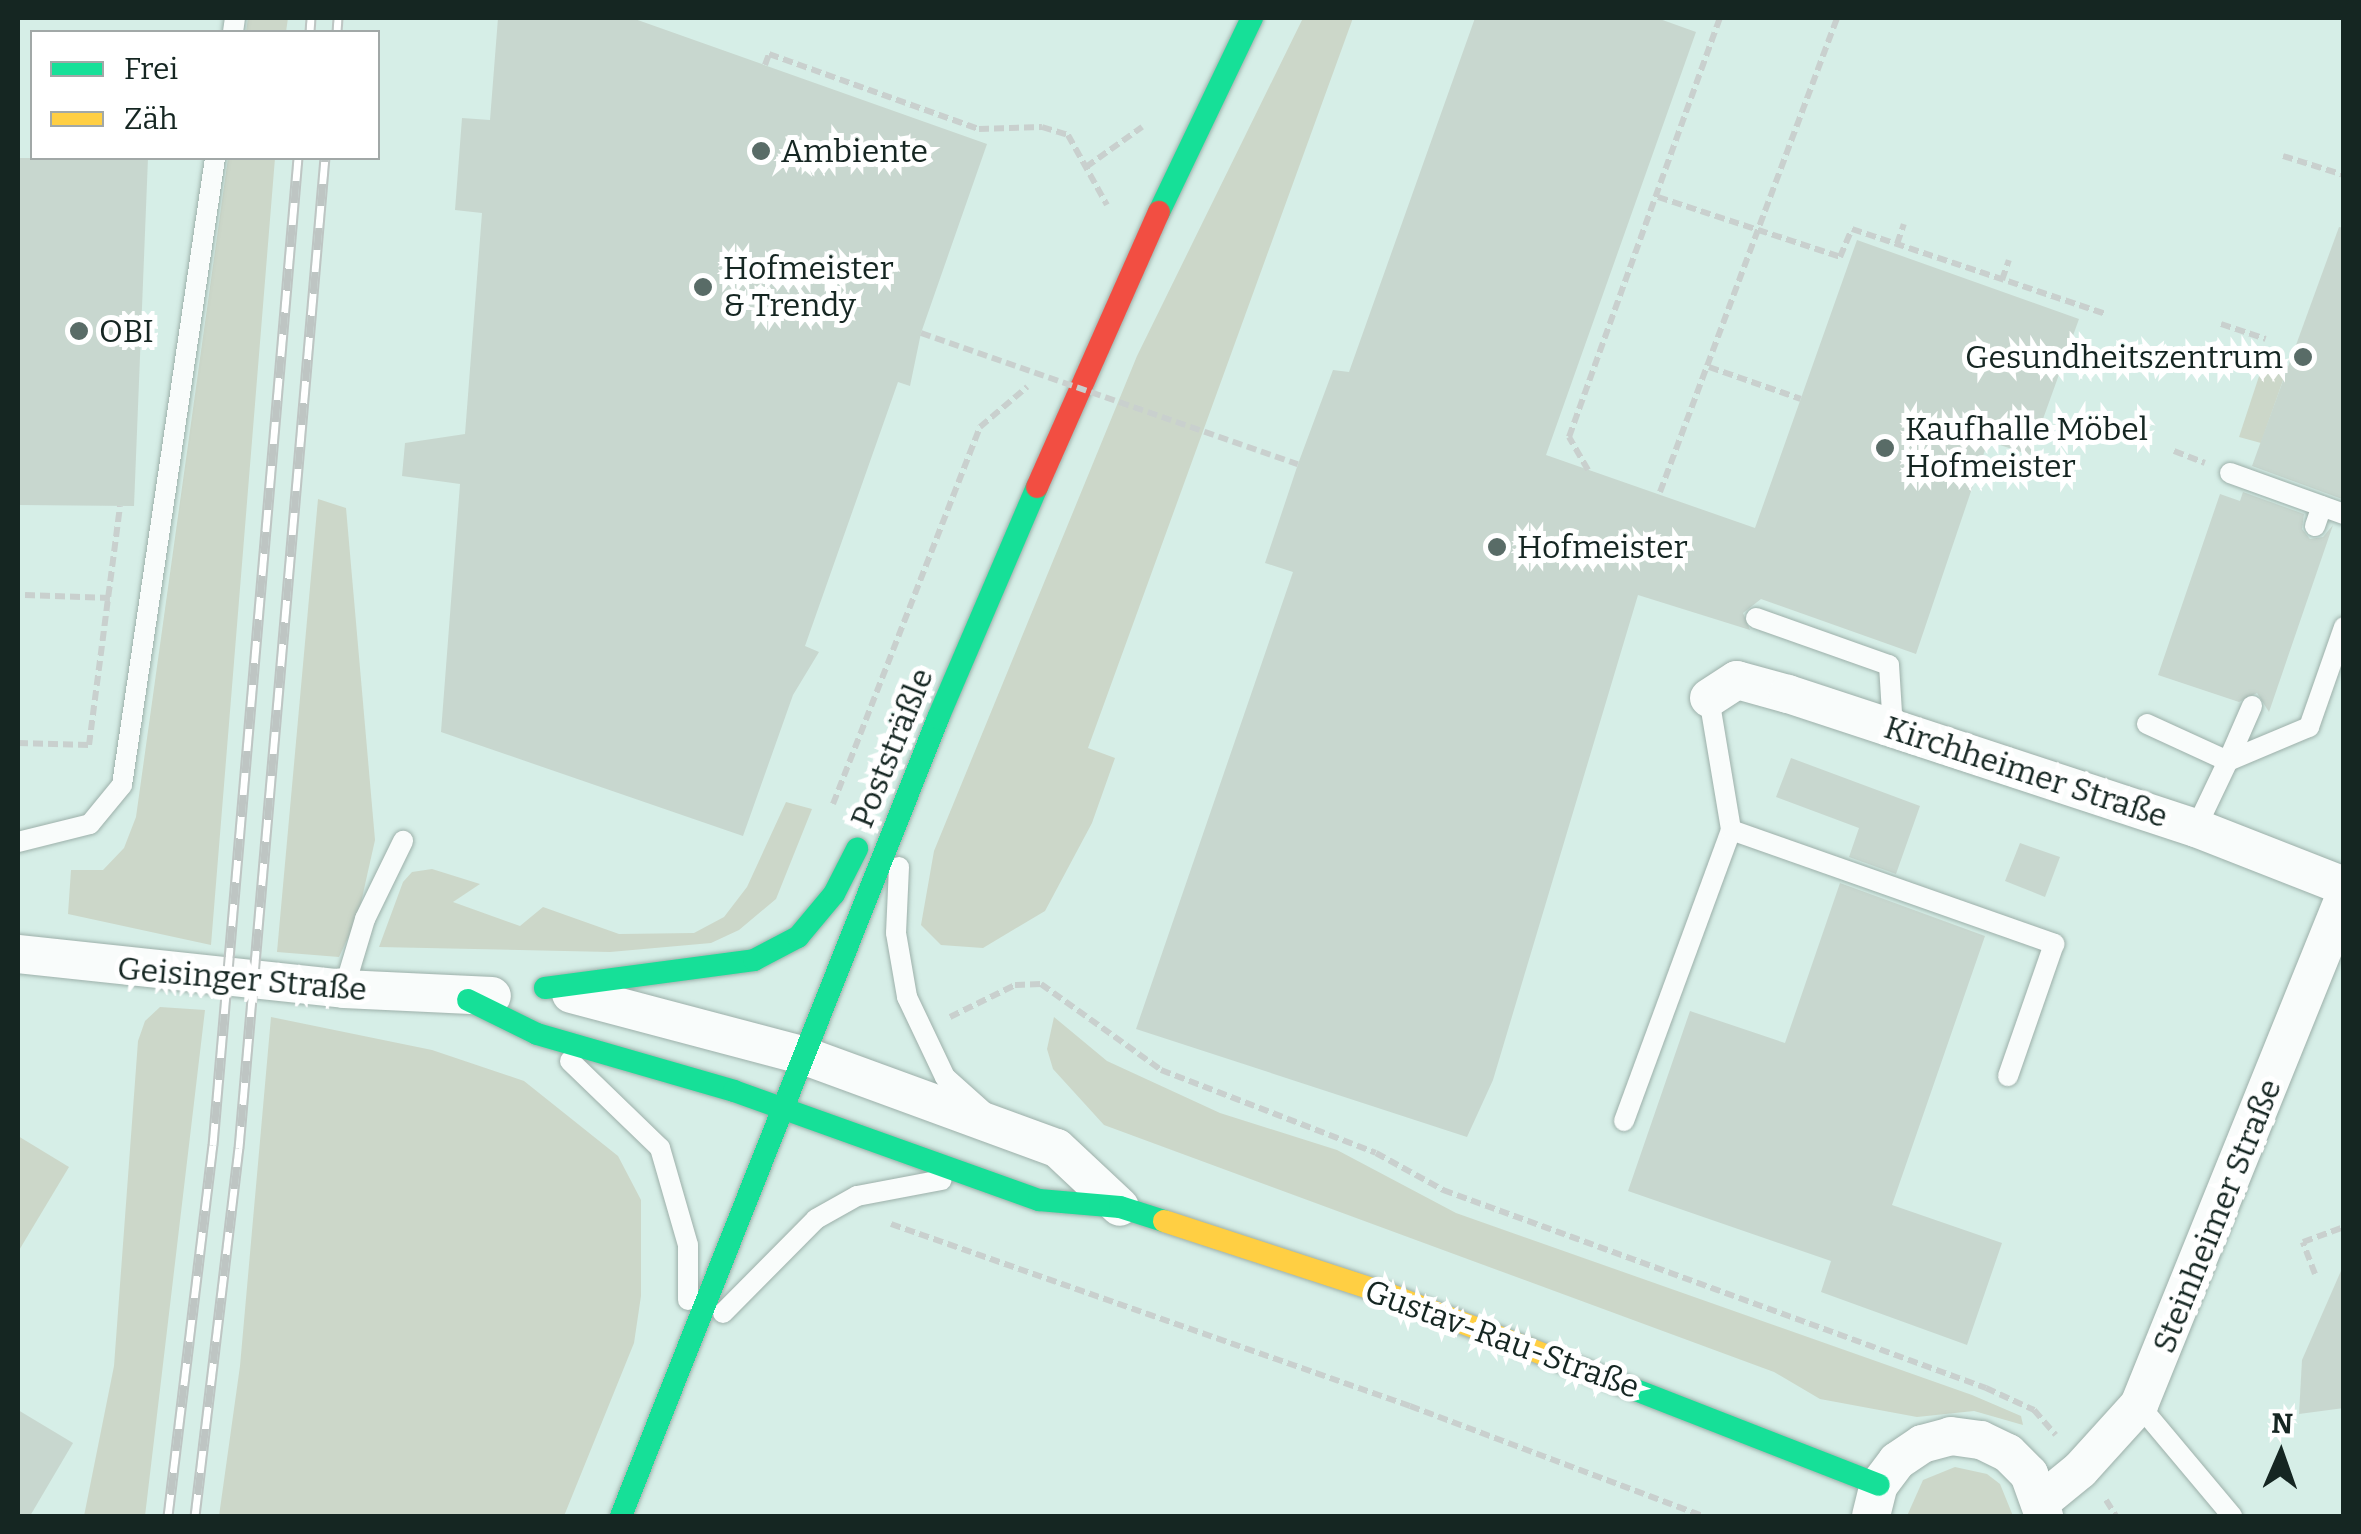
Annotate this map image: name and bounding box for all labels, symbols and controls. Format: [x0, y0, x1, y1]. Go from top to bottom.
legend [30, 30, 380, 160]
text: Frei [124, 51, 178, 87]
text: Zäh [124, 101, 178, 137]
place label: Ambiente [781, 132, 928, 170]
marker: Ambiente [750, 140, 772, 162]
place label: Hofmeister & Trendy [723, 250, 894, 325]
marker: Hofmeister & Trendy [692, 276, 714, 298]
place label: OBI [99, 312, 154, 350]
marker: OBI [68, 320, 90, 342]
place label: Gesundheitszentrum [1965, 338, 2283, 376]
marker: Gesundheitszentrum [2292, 346, 2314, 368]
place label: Kaufhalle Möbel Hofmeister [1905, 411, 2148, 486]
marker: Kaufhalle Möbel Hofmeister [1874, 437, 1896, 459]
place label: Hofmeister [1517, 528, 1688, 566]
marker: Hofmeister [1486, 536, 1508, 558]
street label: Poststräßle [843, 663, 941, 833]
street label: Kirchheimer Straße [1880, 708, 2172, 836]
street label: Geisinger Straße [116, 949, 368, 1009]
street label: Steinheimer Straße [2145, 1074, 2289, 1358]
street label: Gustav-Rau-Straße [1360, 1272, 1644, 1406]
north arrow [2231, 1404, 2331, 1504]
text: N [2271, 1407, 2293, 1440]

